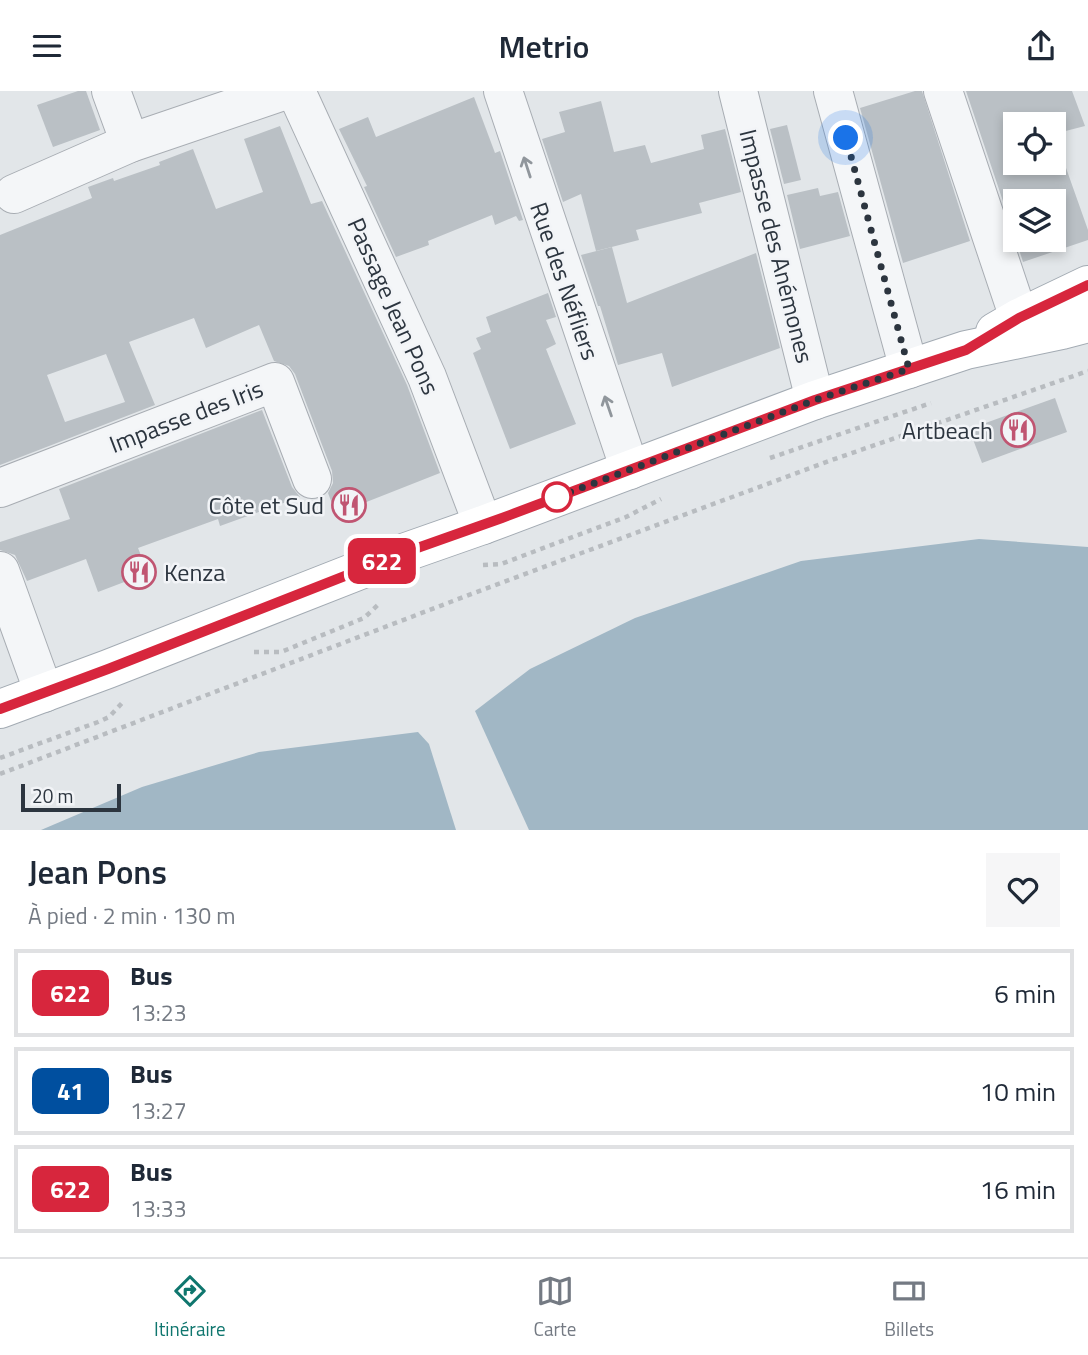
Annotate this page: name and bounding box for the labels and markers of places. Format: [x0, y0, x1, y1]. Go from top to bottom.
restaurant icon: Artbeach [999, 411, 1037, 449]
place label: Artbeach [902, 412, 993, 448]
unlabelled marker [542, 482, 572, 512]
restaurant icon: Côte et Sud [330, 486, 368, 524]
place label: Côte et Sud [209, 487, 324, 523]
restaurant icon: Kenza [120, 553, 158, 591]
place label: Kenza [164, 554, 225, 590]

